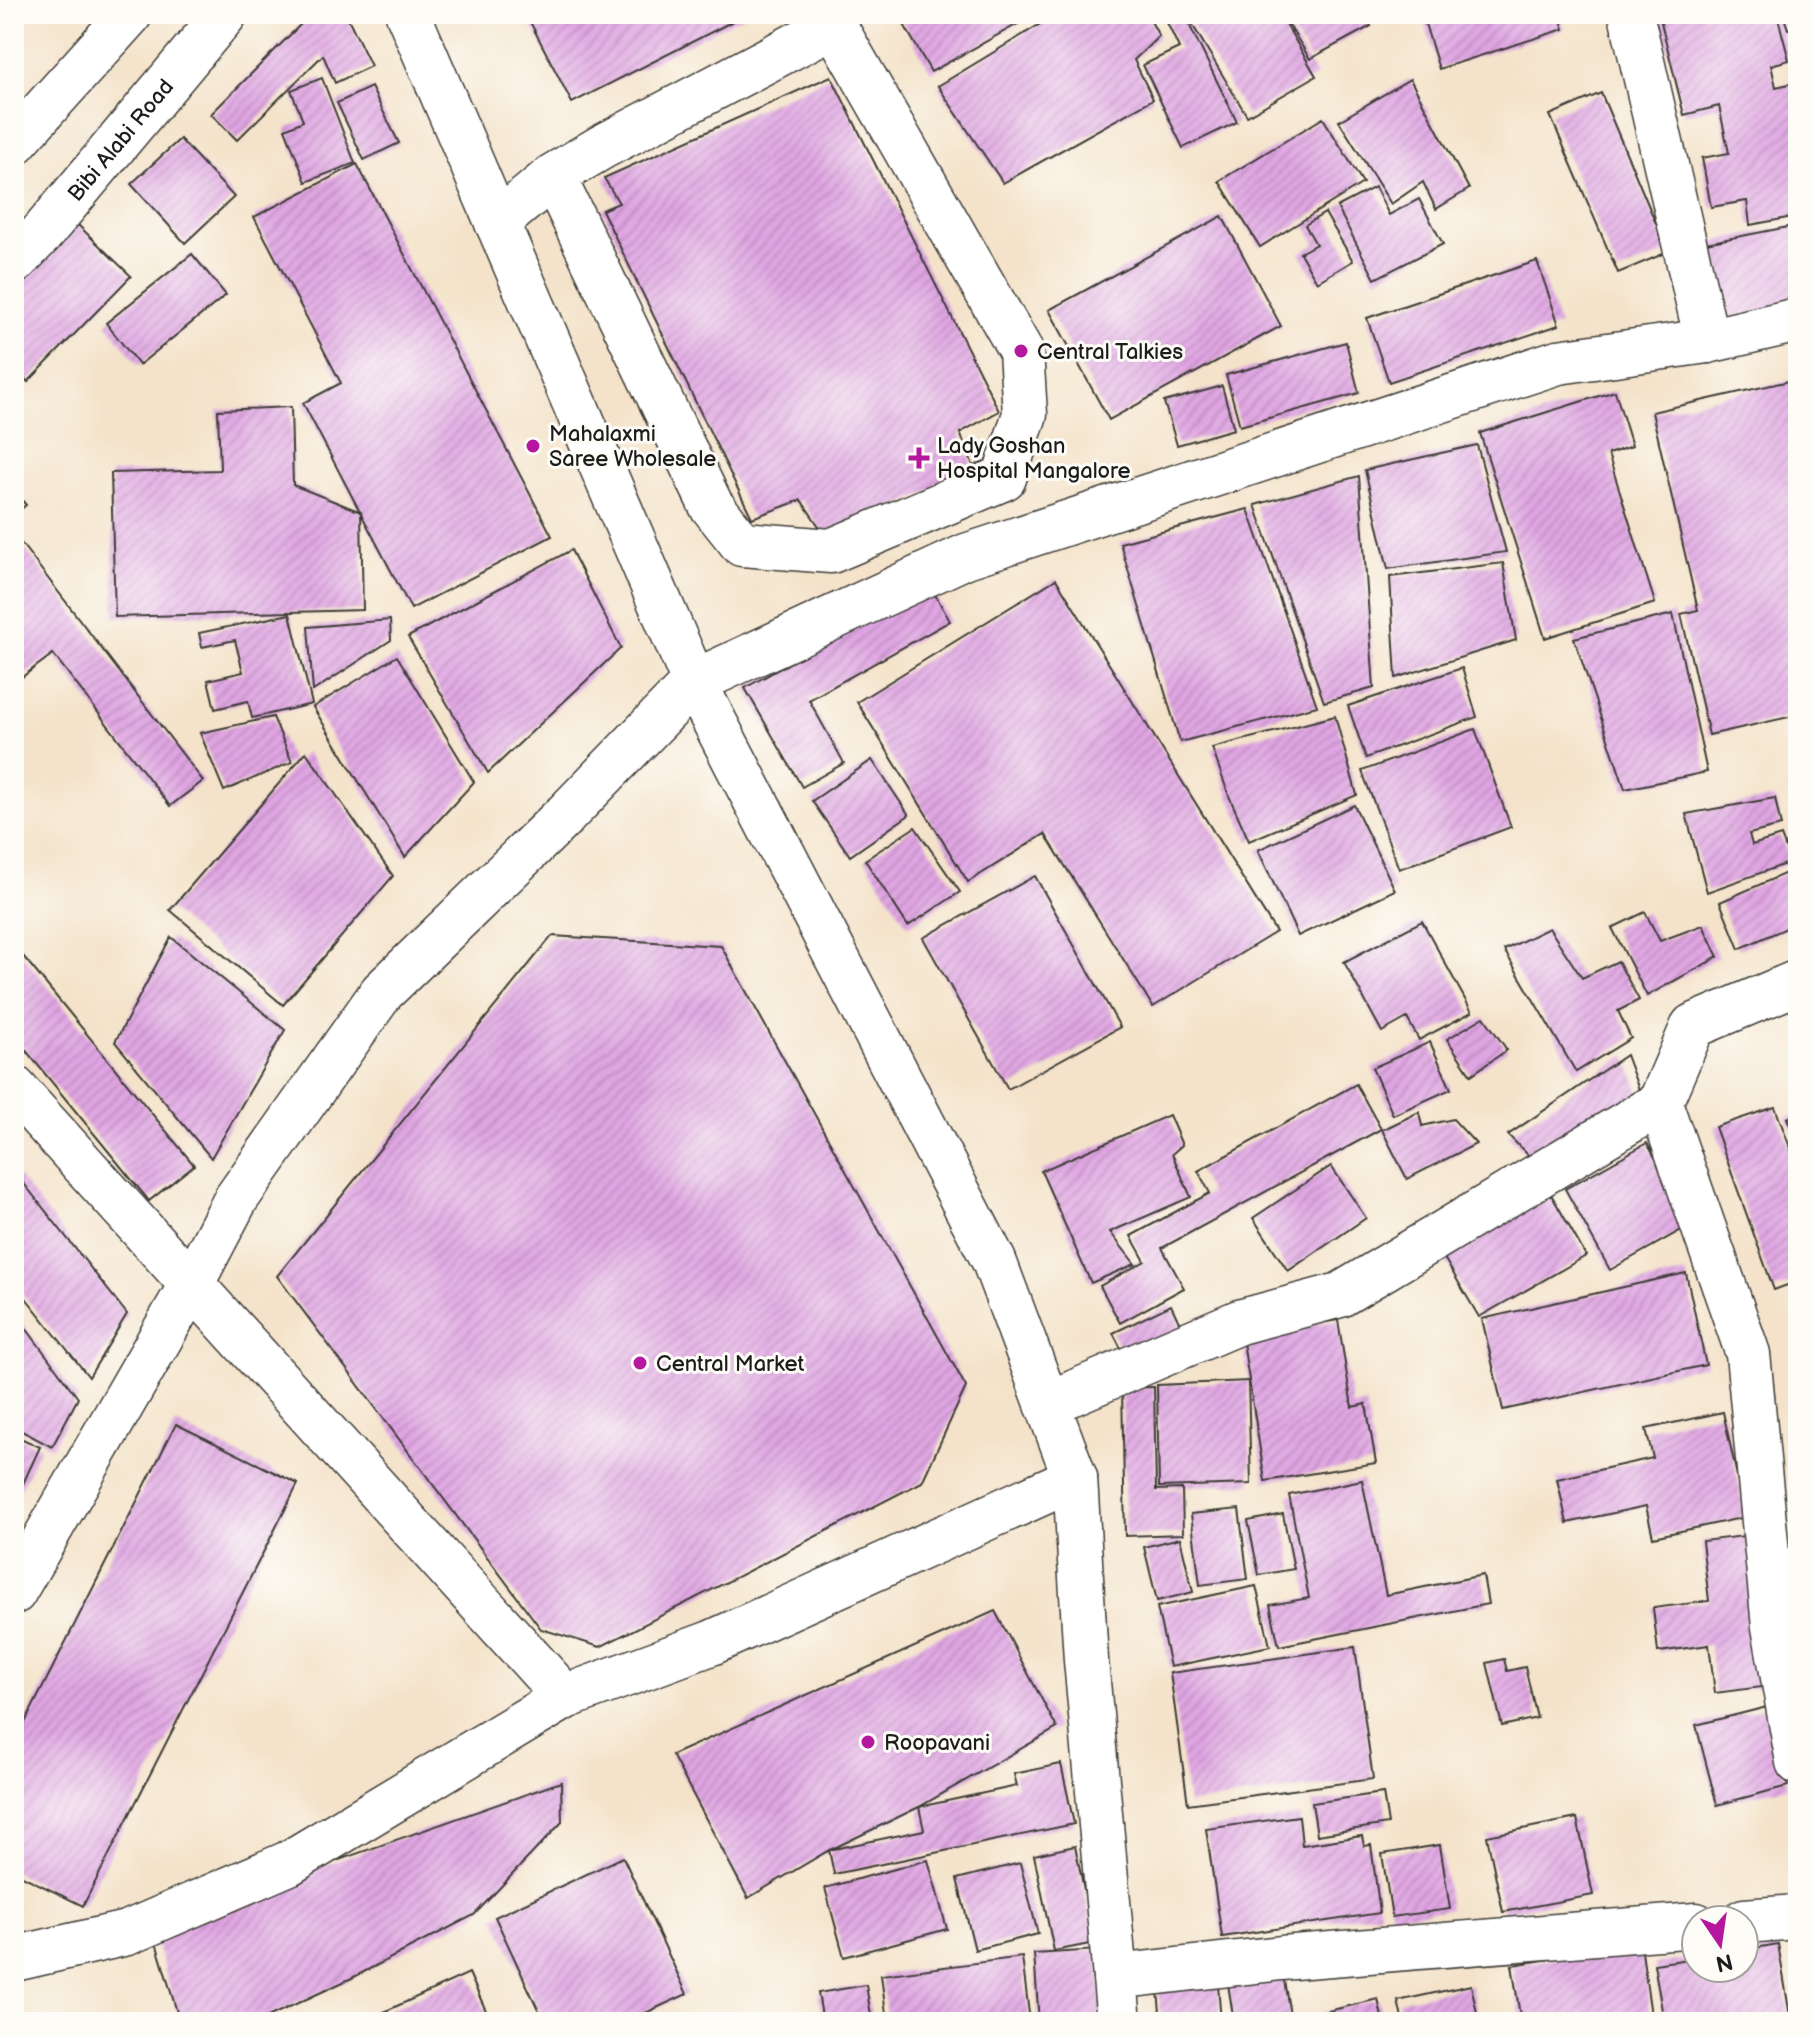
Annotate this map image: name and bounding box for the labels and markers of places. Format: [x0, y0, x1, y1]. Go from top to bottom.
place label: Central Talkies [1037, 339, 1183, 366]
marker: Central Talkies [1012, 342, 1030, 360]
place label: Mahalaxmi Saree Wholesale [549, 421, 716, 473]
place label: Lady Goshan Hospital Mangalore [937, 433, 1131, 485]
marker: Mahalaxmi Saree Wholesale [524, 437, 542, 455]
marker: Lady Goshan Hospital Mangalore [908, 447, 930, 469]
place label: Central Market [656, 1351, 804, 1378]
marker: Central Market [631, 1354, 649, 1372]
place label: Roopavani [884, 1730, 990, 1757]
marker: Roopavani [859, 1733, 877, 1751]

